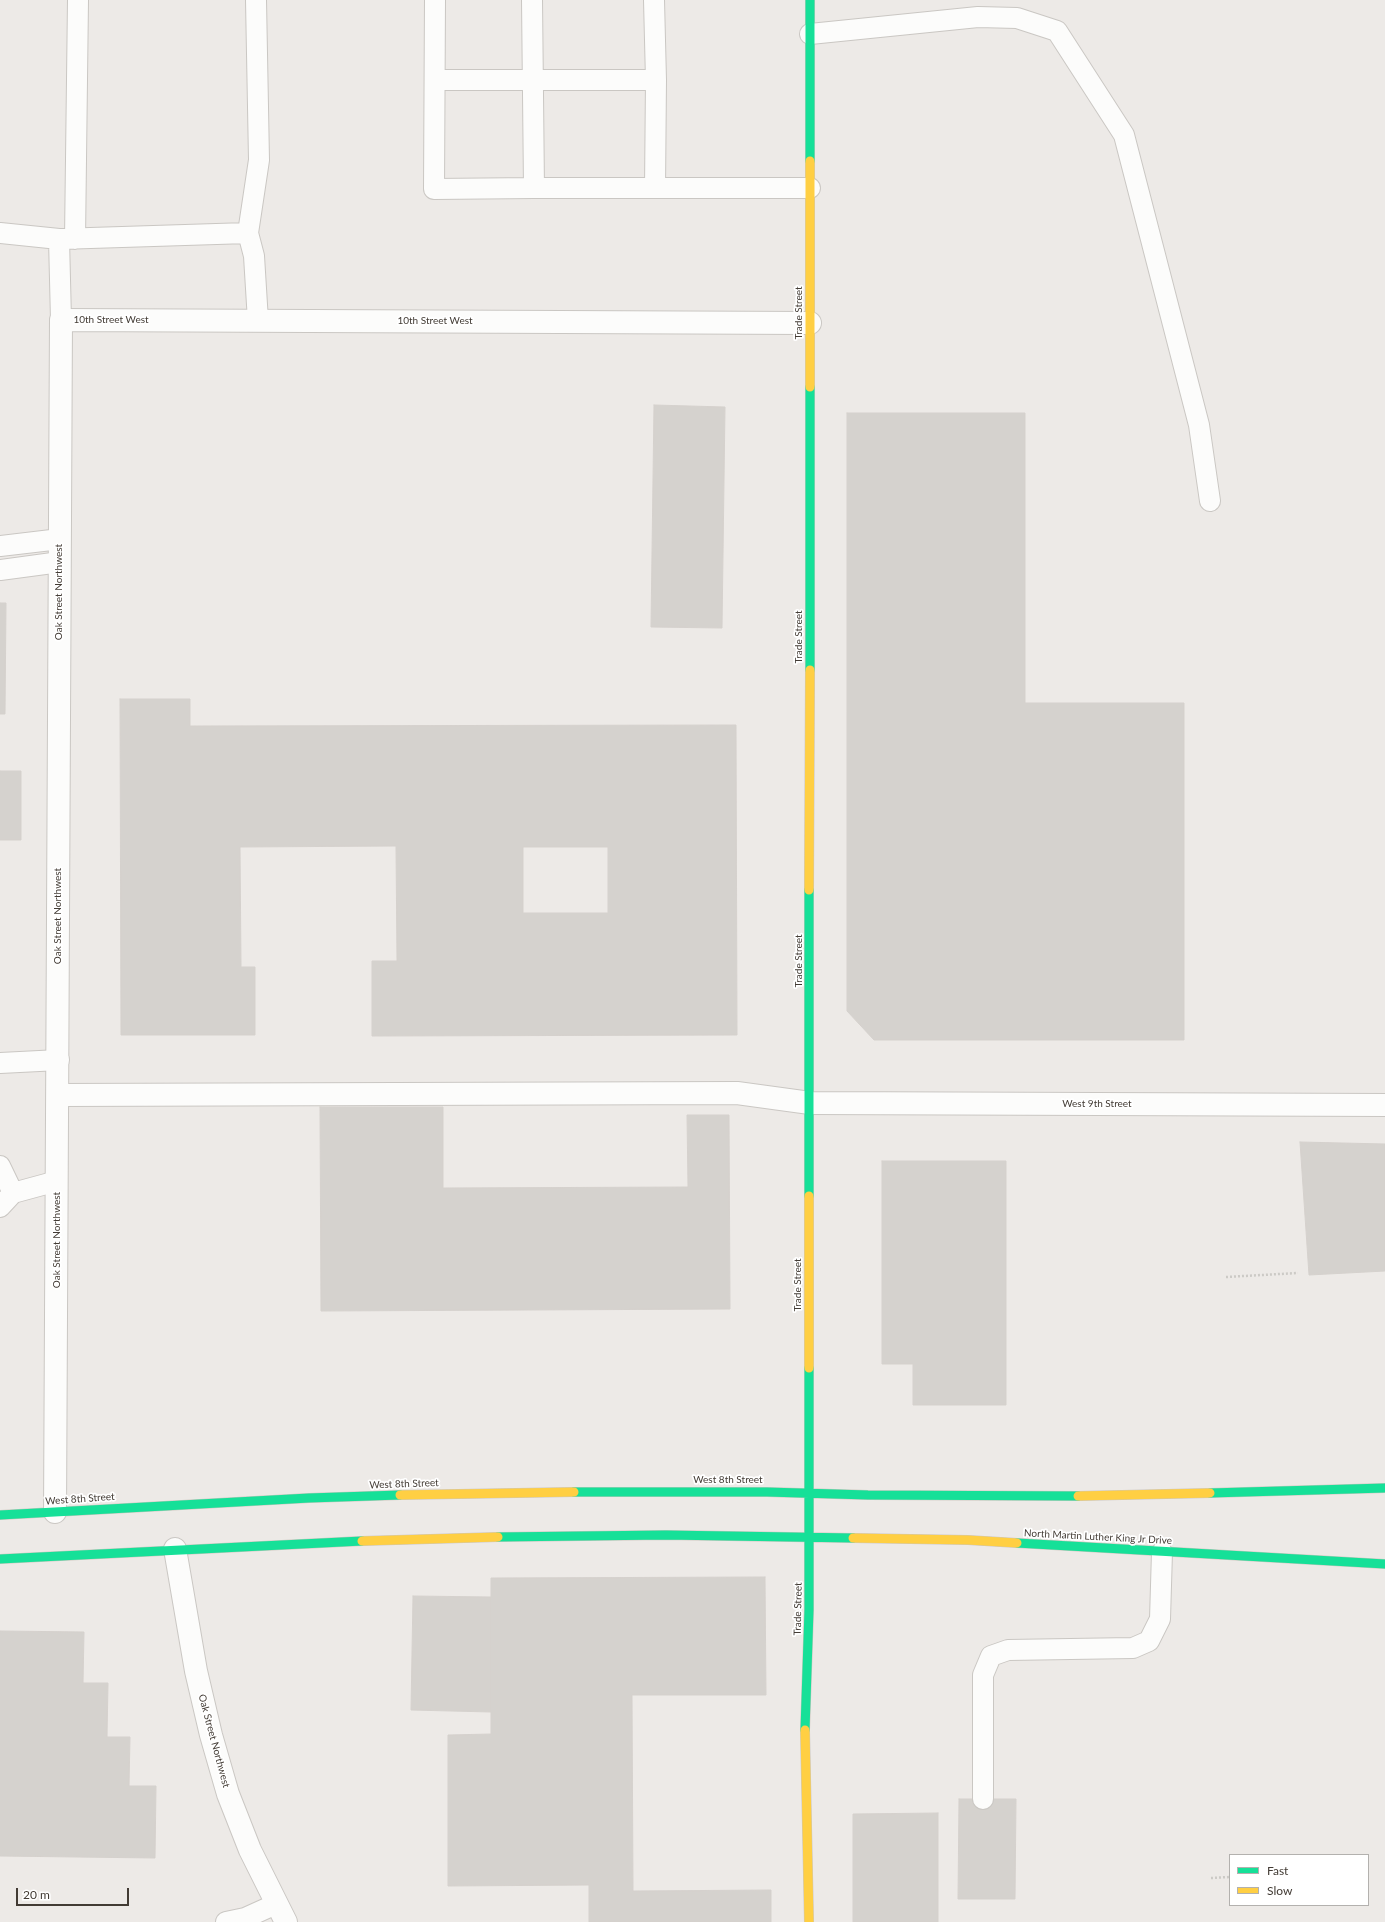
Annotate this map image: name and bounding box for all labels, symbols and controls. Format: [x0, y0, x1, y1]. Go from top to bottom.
street label: Trade Street [793, 286, 805, 340]
street label: 10th Street West [73, 314, 149, 326]
street label: 10th Street West [397, 315, 473, 327]
street label: Oak Street Northwest [53, 544, 65, 640]
street label: Trade Street [793, 610, 805, 664]
street label: Oak Street Northwest [52, 868, 64, 964]
street label: Trade Street [793, 934, 805, 988]
street label: West 9th Street [1062, 1098, 1132, 1110]
street label: Oak Street Northwest [51, 1192, 63, 1288]
street label: Trade Street [792, 1258, 804, 1312]
street label: West 8th Street [693, 1474, 763, 1486]
street label: West 8th Street [369, 1477, 439, 1491]
street label: West 8th Street [45, 1491, 115, 1507]
street label: North Martin Luther King Jr Drive [1024, 1527, 1172, 1547]
street label: Trade Street [792, 1582, 804, 1636]
street label: Oak Street Northwest [196, 1693, 232, 1789]
legend [1229, 1854, 1369, 1906]
text: Fast [1267, 1863, 1288, 1878]
scale bar [18, 1880, 131, 1906]
text: Slow [1267, 1883, 1292, 1898]
text: 20 m [23, 1887, 50, 1902]

